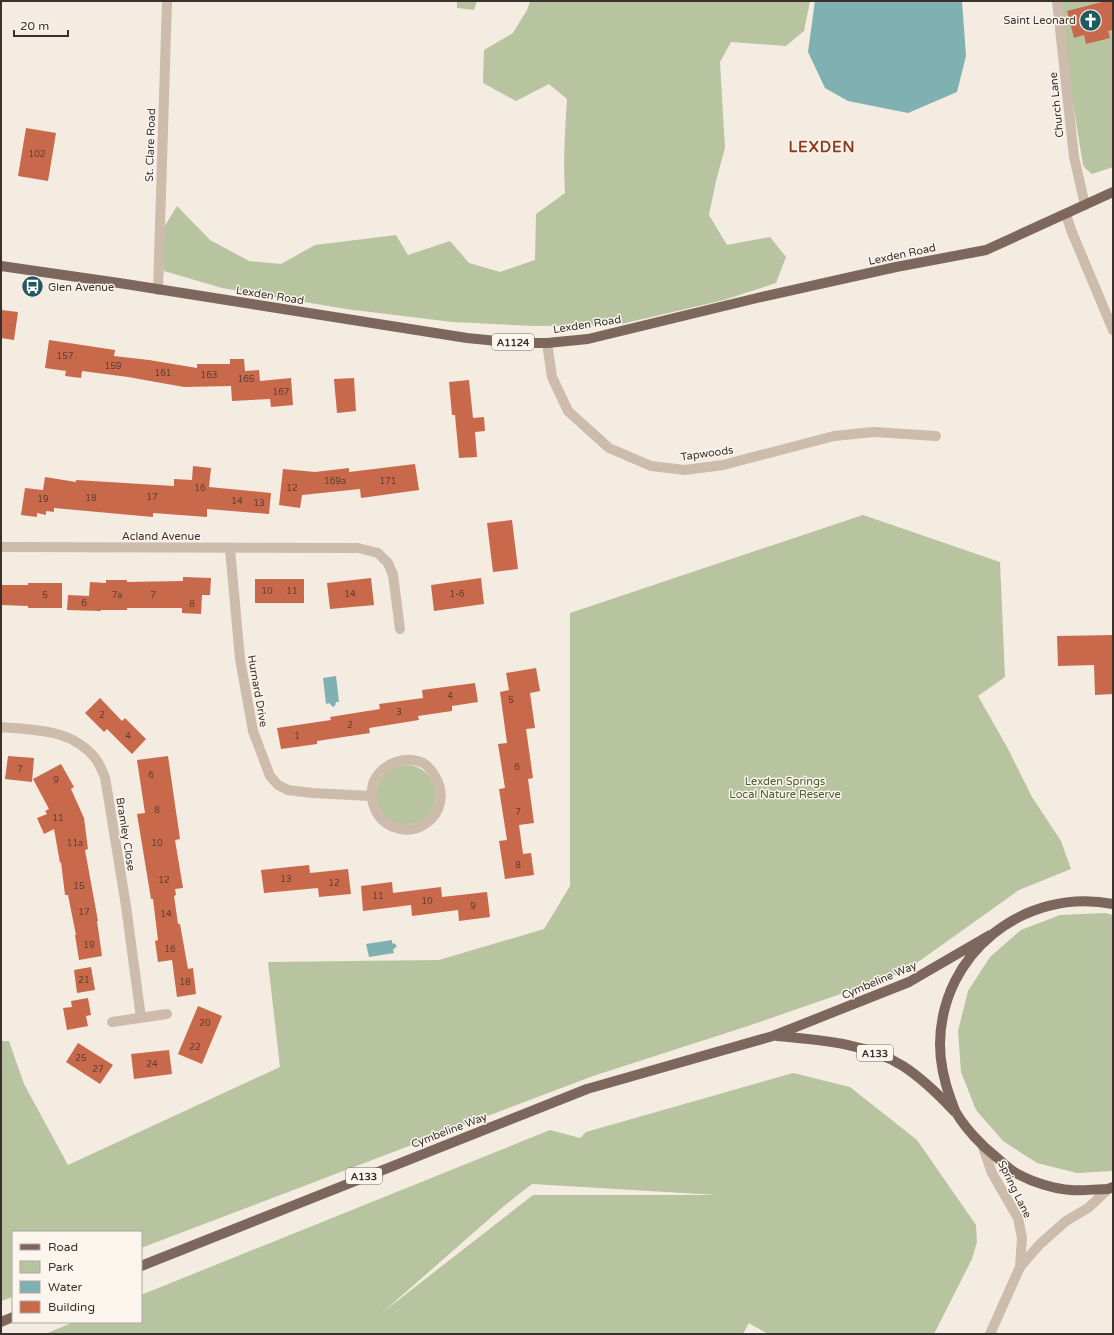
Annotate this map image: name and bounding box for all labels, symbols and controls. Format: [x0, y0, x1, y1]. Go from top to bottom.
church icon: Saint Leonard [1078, 7, 1104, 33]
scale bar [14, 12, 68, 38]
place label: Saint Leonard [1004, 14, 1076, 27]
text: 20 m [20, 19, 49, 33]
street label: Church Lane [1047, 71, 1066, 138]
street label: St. Clare Road [143, 108, 158, 182]
district label: LEXDEN [788, 138, 856, 156]
house number: 102 [29, 149, 45, 160]
street label: Lexden Road [867, 241, 937, 268]
bus stop icon: Glen Avenue [20, 274, 46, 300]
place label: Glen Avenue [48, 281, 114, 294]
street label: Lexden Road [235, 284, 305, 307]
street label: Lexden Road [552, 313, 622, 336]
road number: A1124 [492, 334, 534, 350]
house number: 157 [57, 351, 74, 362]
house number: 159 [105, 361, 122, 372]
house number: 161 [155, 368, 171, 379]
house number: 163 [201, 370, 217, 381]
house number: 165 [238, 374, 255, 385]
house number: 167 [273, 387, 290, 398]
street label: Tapwoods [680, 443, 734, 464]
house number: 169a [324, 476, 346, 487]
house number: 171 [380, 476, 396, 487]
house number: 16 [194, 483, 206, 494]
house number: 12 [286, 483, 298, 494]
house number: 17 [146, 492, 158, 503]
house number: 18 [85, 493, 97, 504]
house number: 19 [37, 494, 49, 505]
house number: 14 [231, 496, 243, 507]
house number: 13 [253, 498, 265, 509]
street label: Acland Avenue [122, 530, 200, 543]
house number: 10 [261, 586, 273, 597]
house number: 11 [286, 586, 298, 597]
house number: 14 [344, 589, 356, 600]
house number: 1-6 [450, 589, 465, 600]
house number: 5 [42, 590, 48, 601]
house number: 7a [112, 590, 122, 601]
house number: 7 [150, 590, 156, 601]
house number: 6 [81, 598, 87, 609]
house number: 8 [189, 599, 195, 610]
street label: Hurnard Drive [245, 654, 270, 728]
house number: 4 [447, 691, 453, 702]
house number: 5 [508, 695, 514, 706]
house number: 3 [396, 707, 402, 718]
house number: 2 [99, 710, 105, 721]
house number: 2 [347, 720, 353, 731]
house number: 4 [125, 731, 131, 742]
house number: 1 [294, 731, 300, 742]
house number: 6 [514, 762, 520, 773]
house number: 7 [17, 764, 23, 775]
house number: 6 [148, 770, 154, 781]
house number: 9 [53, 775, 59, 786]
park label: Lexden Springs Local Nature Reserve [729, 775, 841, 801]
street label: Bramley Close [113, 796, 138, 872]
house number: 8 [154, 805, 160, 816]
house number: 7 [515, 807, 521, 818]
house number: 11 [52, 813, 64, 824]
house number: 11a [67, 838, 83, 849]
house number: 10 [151, 838, 163, 849]
house number: 8 [515, 860, 521, 871]
house number: 13 [280, 874, 292, 885]
house number: 12 [158, 875, 170, 886]
house number: 12 [328, 878, 340, 889]
house number: 15 [73, 881, 85, 892]
house number: 11 [372, 891, 384, 902]
house number: 10 [421, 896, 433, 907]
house number: 9 [470, 901, 476, 912]
house number: 17 [78, 907, 90, 918]
house number: 14 [160, 909, 172, 920]
house number: 19 [83, 940, 95, 951]
house number: 16 [164, 944, 176, 955]
street label: Cymbeline Way [840, 959, 919, 1002]
house number: 21 [78, 975, 90, 986]
house number: 18 [179, 977, 191, 988]
house number: 20 [199, 1018, 211, 1029]
house number: 22 [189, 1042, 201, 1053]
road number: A133 [857, 1045, 893, 1061]
house number: 25 [75, 1053, 87, 1064]
house number: 24 [146, 1059, 158, 1070]
house number: 27 [92, 1064, 104, 1075]
street label: Cymbeline Way [409, 1110, 489, 1151]
street label: Spring Lane [995, 1158, 1034, 1220]
road number: A133 [346, 1168, 382, 1184]
legend [12, 1231, 142, 1323]
text: Road [48, 1240, 78, 1254]
text: Park [48, 1260, 74, 1274]
text: Water [48, 1280, 83, 1294]
text: Building [48, 1300, 95, 1314]

